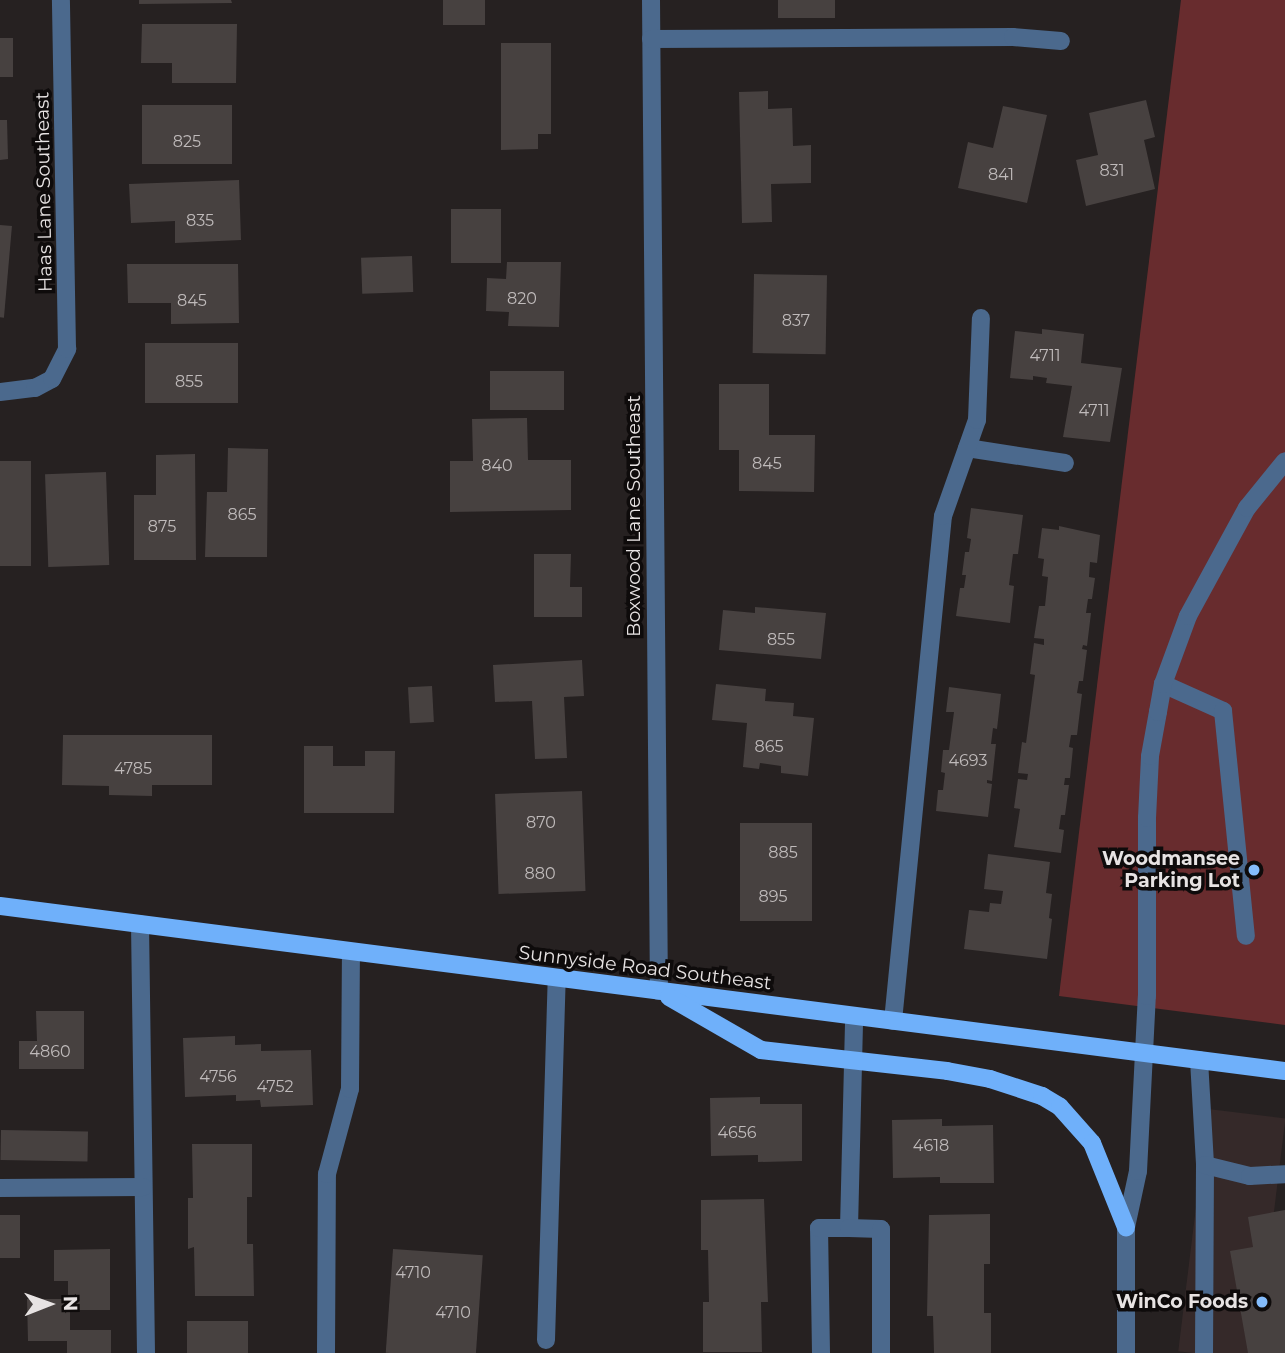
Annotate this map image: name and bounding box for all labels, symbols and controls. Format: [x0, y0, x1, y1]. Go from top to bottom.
street label: Haas Lane Southeast [31, 92, 57, 292]
house number: 825 [173, 132, 201, 152]
house number: 831 [1099, 161, 1125, 181]
house number: 841 [988, 165, 1014, 185]
house number: 835 [186, 211, 214, 231]
house number: 820 [507, 289, 537, 309]
house number: 845 [177, 291, 207, 311]
house number: 837 [782, 311, 810, 331]
house number: 4711 [1030, 346, 1060, 366]
house number: 855 [175, 372, 203, 392]
street label: Boxwood Lane Southeast [623, 395, 645, 637]
house number: 4711 [1079, 401, 1109, 421]
house number: 845 [752, 454, 782, 474]
house number: 840 [481, 456, 513, 476]
house number: 865 [227, 505, 257, 525]
house number: 875 [148, 517, 176, 537]
house number: 855 [767, 630, 795, 650]
house number: 865 [754, 737, 784, 757]
house number: 4693 [949, 751, 987, 771]
house number: 4785 [114, 759, 152, 779]
house number: 870 [526, 813, 556, 833]
house number: 885 [768, 843, 798, 863]
place label: Woodmansee Parking Lot [1102, 848, 1240, 892]
marker: Woodmansee Parking Lot [1246, 862, 1262, 878]
house number: 880 [524, 864, 556, 884]
house number: 895 [758, 887, 788, 907]
street label: Sunnyside Road Southeast [517, 941, 773, 995]
house number: 4860 [29, 1042, 71, 1062]
house number: 4756 [199, 1067, 237, 1087]
house number: 4752 [257, 1077, 293, 1097]
house number: 4656 [717, 1123, 757, 1143]
house number: 4618 [913, 1136, 949, 1156]
house number: 4710 [395, 1263, 431, 1283]
north arrow [14, 1269, 84, 1339]
place label: WinCo Foods [1116, 1291, 1248, 1313]
marker: WinCo Foods [1254, 1294, 1270, 1310]
text: N [59, 1296, 82, 1311]
house number: 4710 [435, 1303, 471, 1323]

